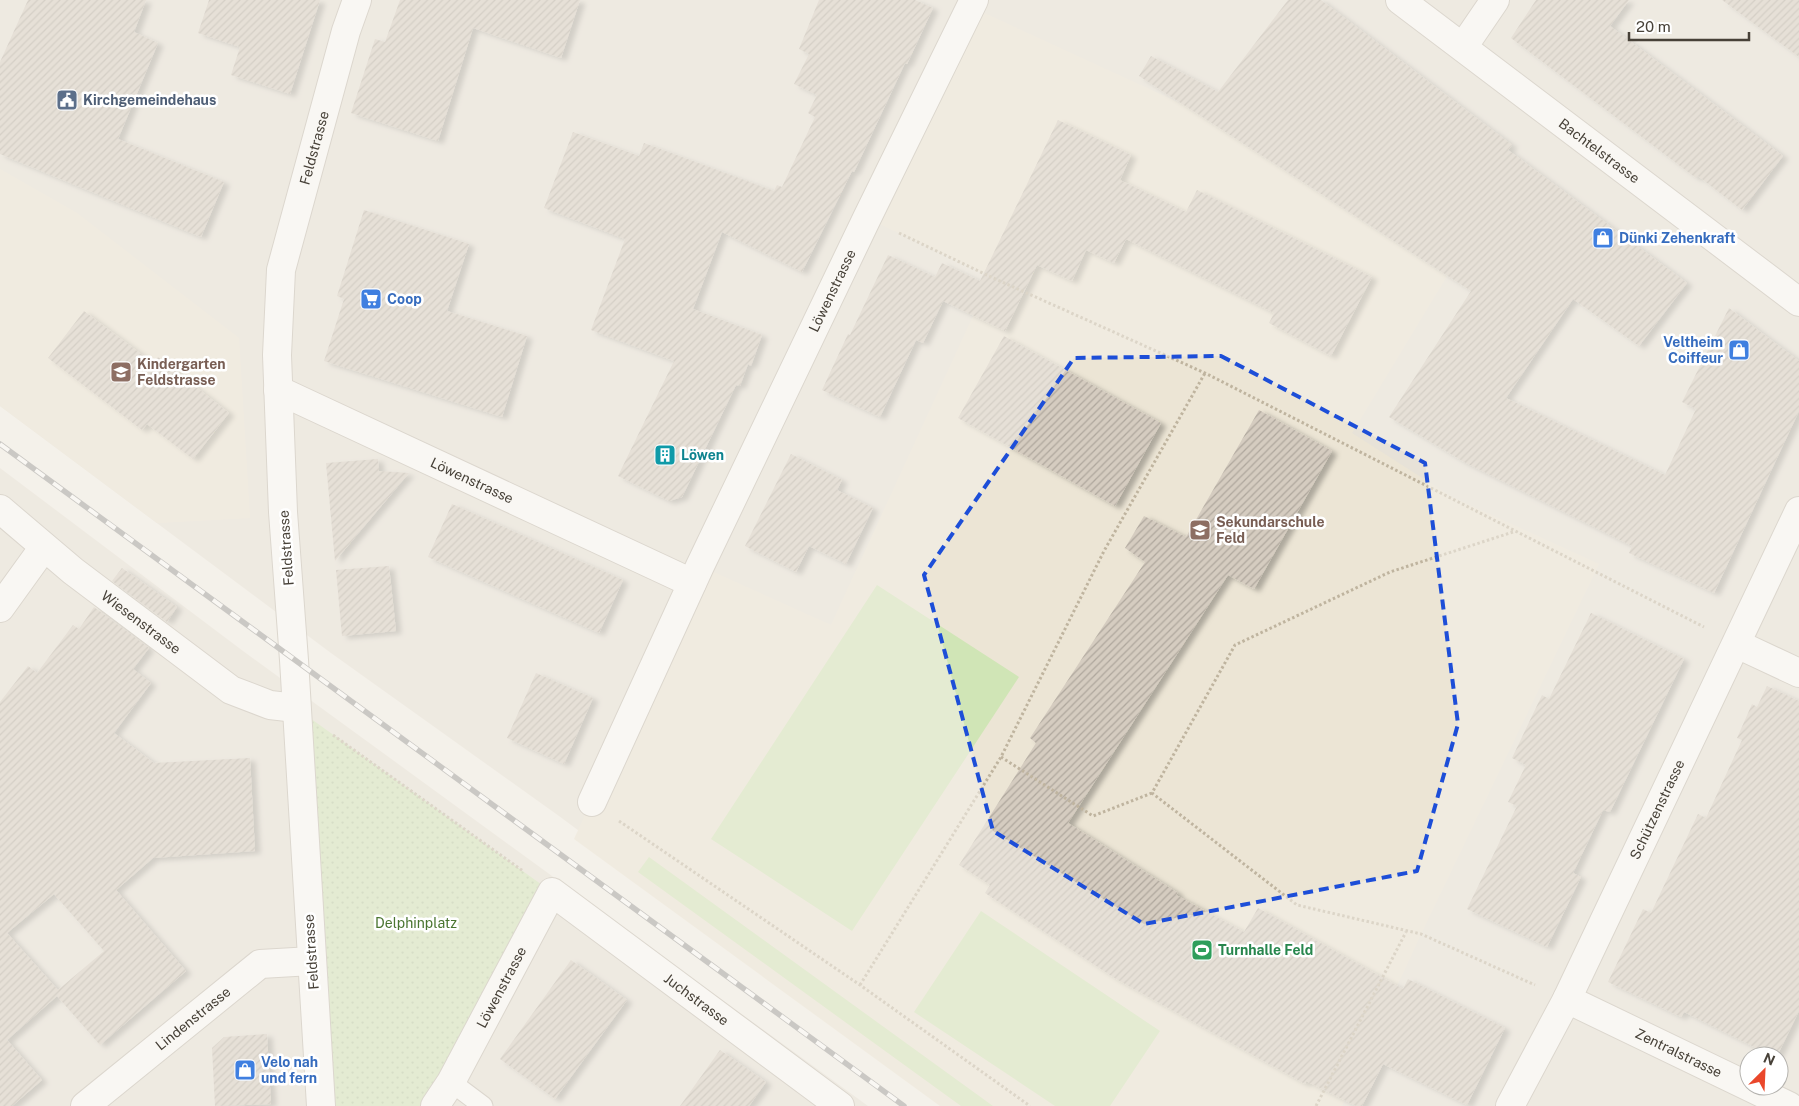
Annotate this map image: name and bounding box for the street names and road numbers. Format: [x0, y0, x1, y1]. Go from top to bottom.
street label: Feldstrasse [297, 109, 332, 186]
street label: Bachtelstrasse [1556, 115, 1643, 187]
street label: Löwenstrasse [806, 247, 859, 335]
street label: Löwenstrasse [428, 454, 516, 507]
street label: Feldstrasse [275, 510, 297, 586]
street label: Wiesenstrasse [98, 587, 184, 657]
street label: Schützenstrasse [1627, 757, 1688, 862]
street label: Feldstrasse [300, 914, 322, 990]
street label: Löwenstrasse [473, 944, 529, 1031]
street label: Juchstrasse [661, 970, 732, 1029]
street label: Lindenstrasse [152, 983, 234, 1053]
street label: Zentralstrasse [1633, 1025, 1725, 1081]

